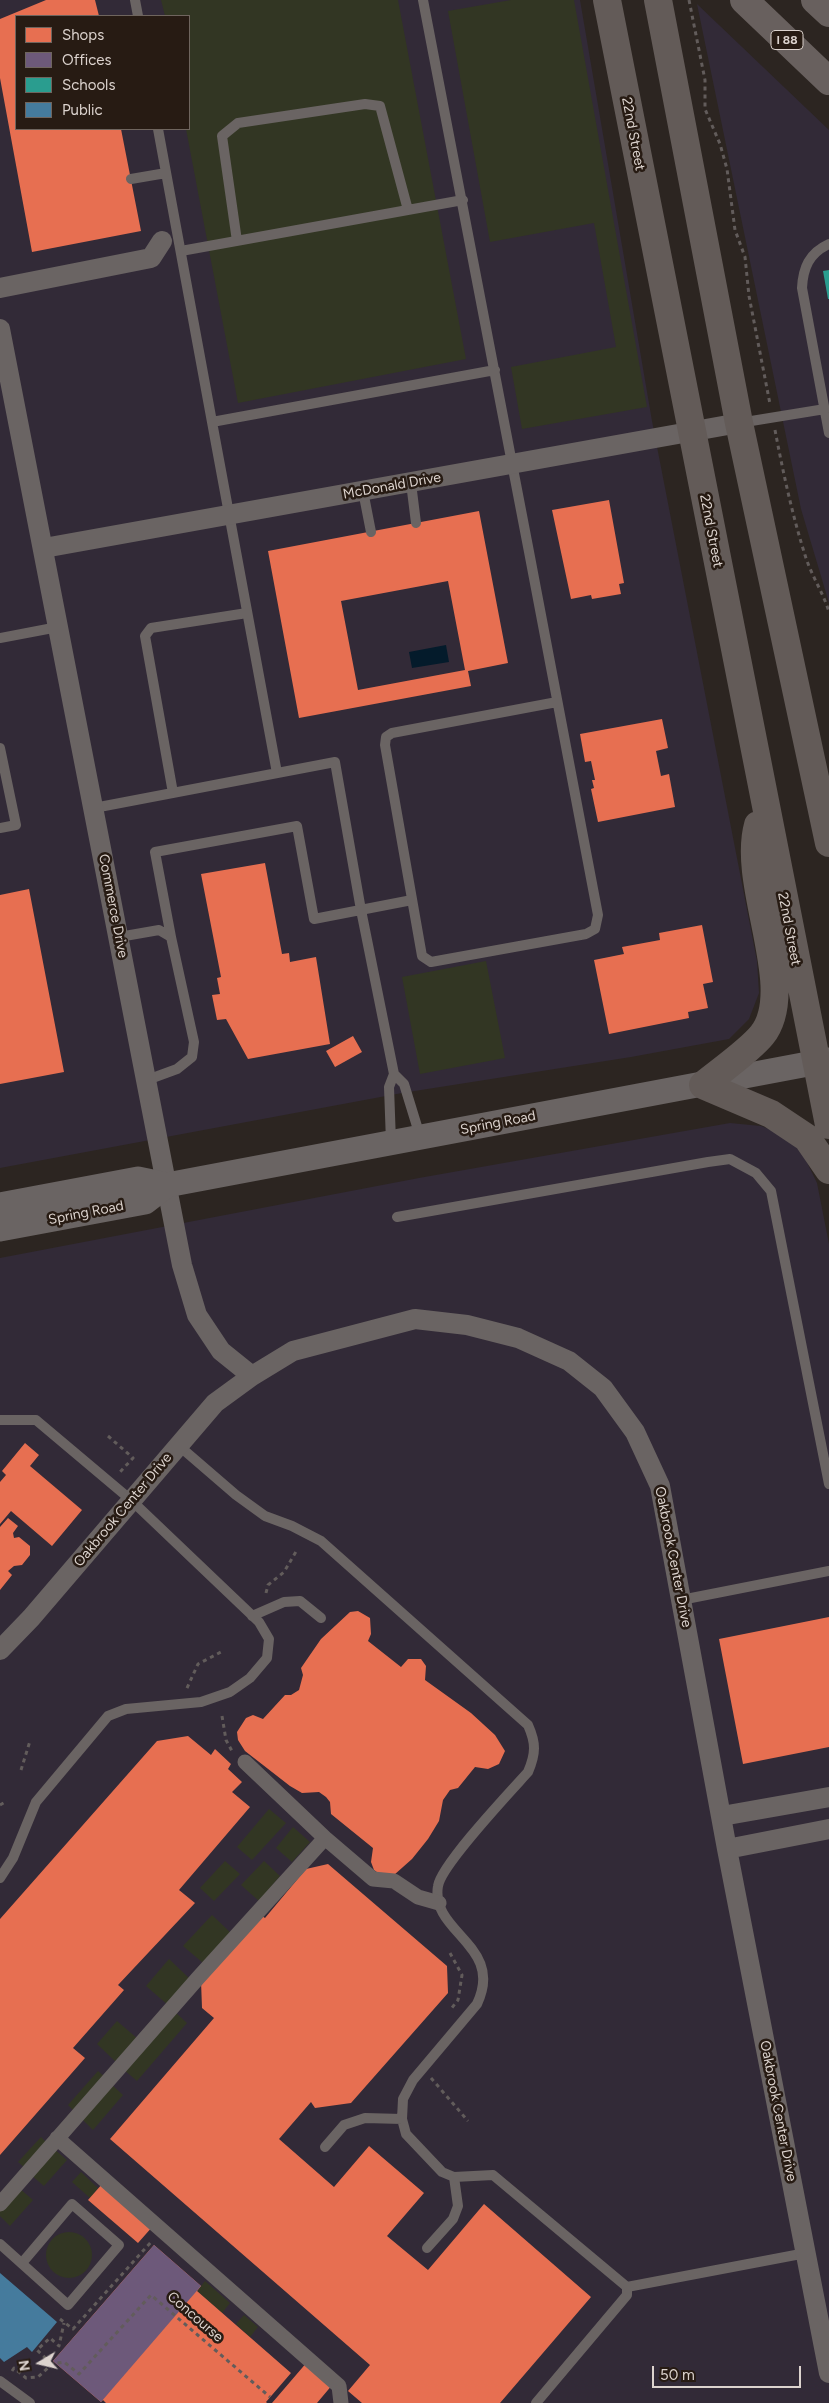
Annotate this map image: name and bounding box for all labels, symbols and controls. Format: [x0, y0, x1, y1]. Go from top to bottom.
legend [15, 15, 190, 130]
text: Shops [62, 26, 104, 44]
road number: I 88 [771, 30, 803, 50]
text: Offices [62, 51, 112, 69]
text: Schools [62, 76, 115, 94]
street label: 22nd Street [618, 96, 648, 172]
text: Public [62, 101, 103, 119]
street label: McDonald Drive [342, 469, 442, 503]
street label: 22nd Street [696, 493, 726, 569]
street label: Commerce Drive [95, 853, 131, 959]
street label: 22nd Street [774, 891, 804, 967]
street label: Spring Road [459, 1107, 537, 1139]
street label: Spring Road [47, 1197, 125, 1229]
street label: Oakbrook Center Drive [71, 1450, 175, 1570]
street label: Oakbrook Center Drive [651, 1485, 695, 1629]
street label: Oakbrook Center Drive [756, 2039, 800, 2183]
street label: Concourse [164, 2288, 226, 2346]
north arrow [15, 2338, 65, 2388]
scale bar [654, 2356, 803, 2388]
text: N [15, 2359, 34, 2372]
text: 50 m [660, 2366, 695, 2384]

